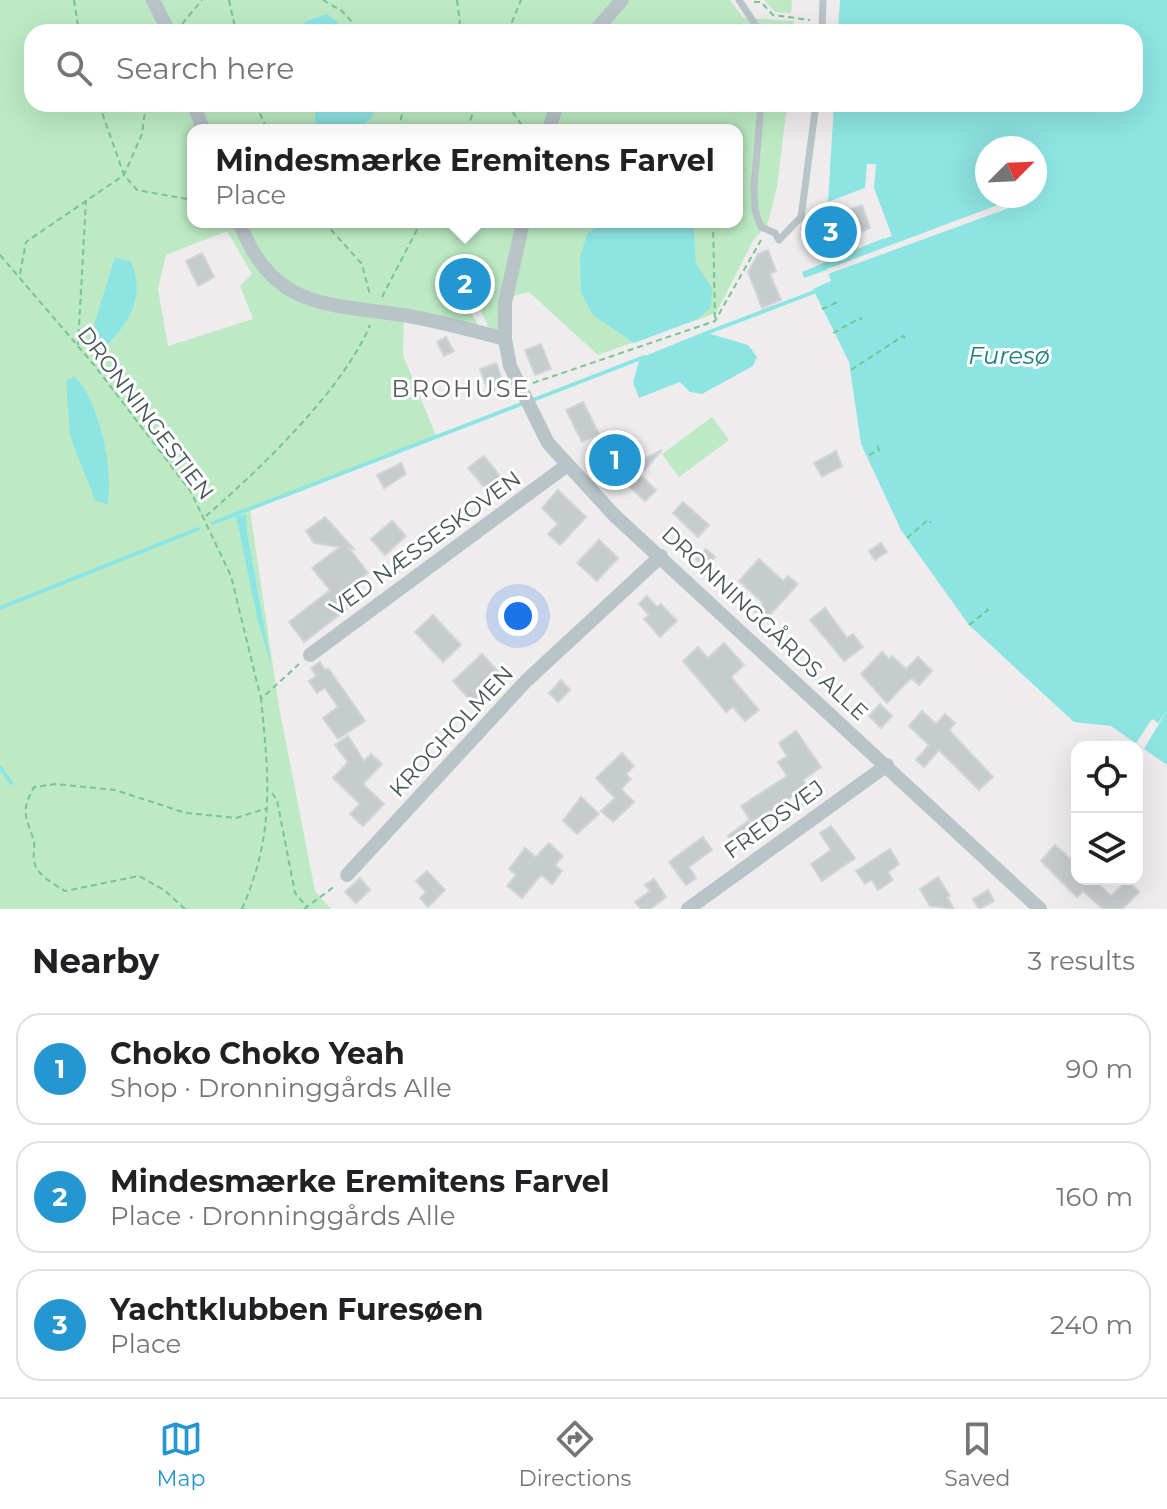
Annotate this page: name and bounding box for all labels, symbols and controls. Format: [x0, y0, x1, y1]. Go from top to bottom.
search box [24, 24, 1143, 112]
icon: search [52, 46, 96, 90]
text: Search here [116, 50, 294, 87]
popup [187, 124, 743, 228]
north arrow [975, 136, 1047, 208]
text: Mindesmærke Eremitens Farvel [215, 142, 715, 179]
text: Place [215, 179, 286, 211]
pin: 3 [805, 202, 857, 262]
pin: 2 [439, 254, 491, 314]
street label: DRONNINGESTIEN [72, 321, 219, 505]
water label: Furesø [968, 341, 1050, 370]
district label: BROHUSE [392, 374, 530, 403]
pin: 1 [589, 430, 641, 490]
street label: VED NÆSSESKOVEN [324, 465, 526, 622]
street label: DRONNINGGÅRDS ALLE [656, 520, 874, 726]
your location [498, 596, 538, 636]
street label: KROGHOLMEN [384, 660, 519, 803]
map controls [1071, 741, 1143, 885]
button: locate [1071, 741, 1143, 813]
street label: FREDSVEJ [719, 774, 830, 865]
button: layers [1071, 813, 1143, 885]
text: Nearby [32, 940, 159, 982]
text: 3 results [1028, 945, 1135, 977]
text: Choko Choko Yeah [110, 1035, 405, 1072]
text: 1 [55, 1053, 65, 1085]
text: 90 m [1066, 1053, 1133, 1085]
text: Shop · Dronninggårds Alle [110, 1072, 452, 1104]
text: Mindesmærke Eremitens Farvel [110, 1163, 610, 1200]
text: 2 [52, 1181, 68, 1213]
text: 160 m [1056, 1181, 1133, 1213]
text: Place · Dronninggårds Alle [110, 1200, 455, 1232]
text: Yachtklubben Furesøen [110, 1291, 483, 1328]
text: 3 [52, 1309, 68, 1341]
text: 240 m [1050, 1309, 1133, 1341]
text: Place [110, 1328, 181, 1360]
tab: Map [157, 1417, 205, 1492]
tab: Directions [519, 1417, 631, 1492]
tab: Saved [944, 1417, 1010, 1492]

